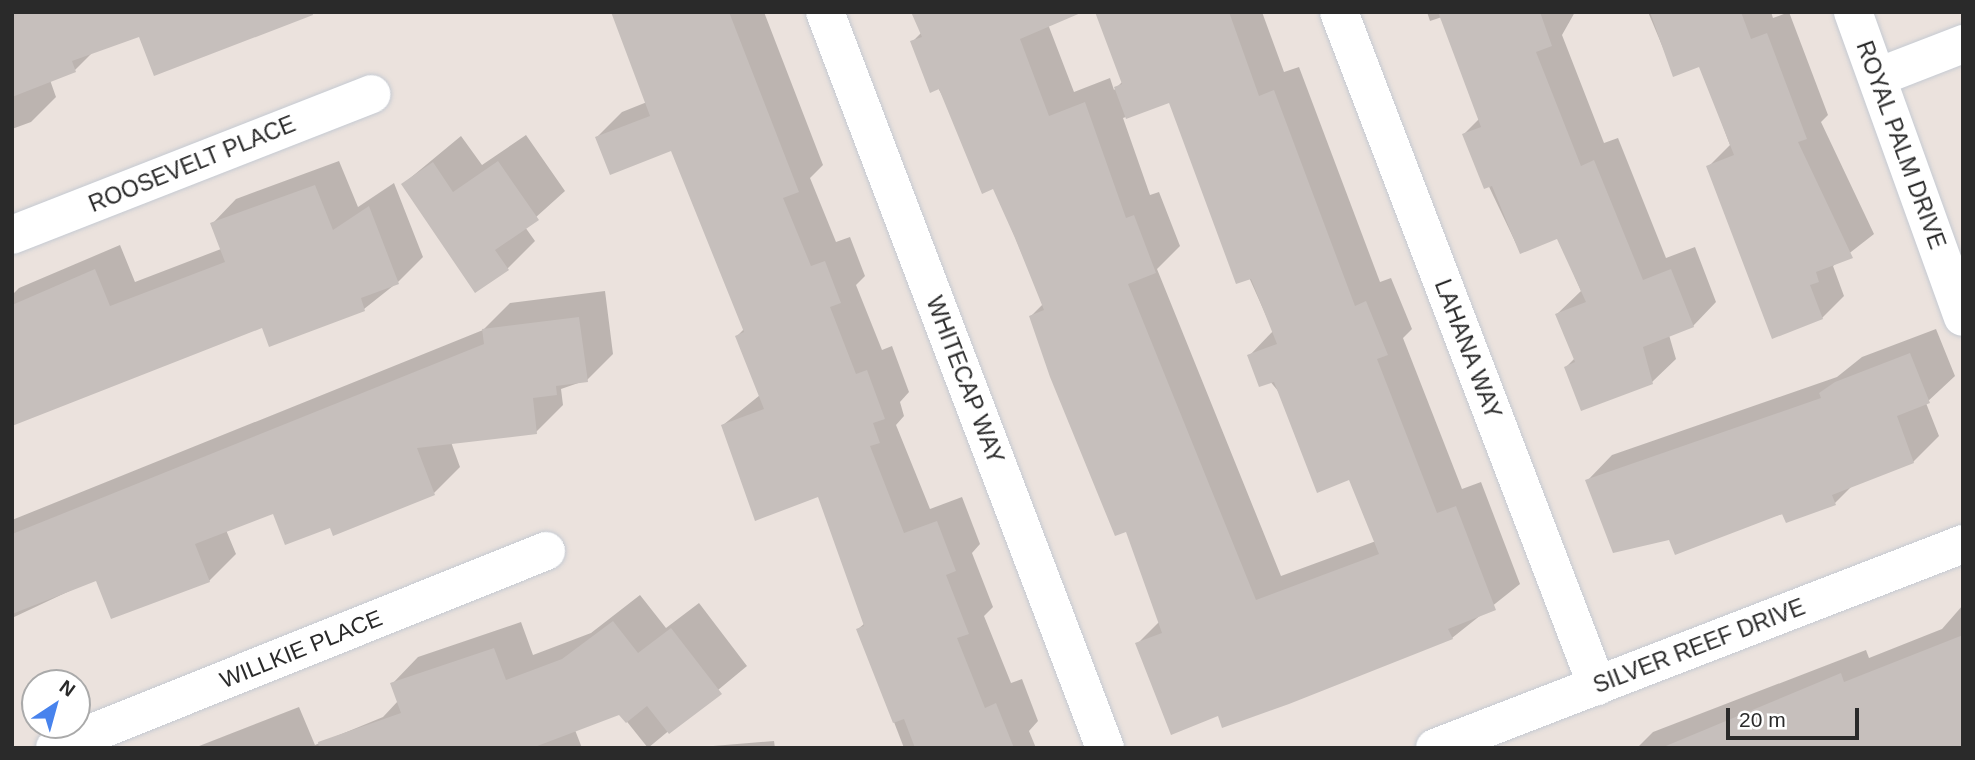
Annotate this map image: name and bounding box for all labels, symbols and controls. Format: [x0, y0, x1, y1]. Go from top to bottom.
street label: ROYAL PALM DRIVE [1850, 37, 1952, 253]
street label: ROOSEVELT PLACE [85, 110, 299, 218]
street label: LAHANA WAY [1429, 275, 1507, 423]
street label: WHITECAP WAY [920, 292, 1010, 468]
street label: SILVER REEF DRIVE [1589, 593, 1809, 699]
street label: WILLKIE PLACE [216, 604, 386, 694]
north arrow [21, 669, 91, 739]
text: N [56, 676, 79, 701]
scale bar [1730, 694, 1863, 738]
text: 20 m [1739, 708, 1786, 731]

